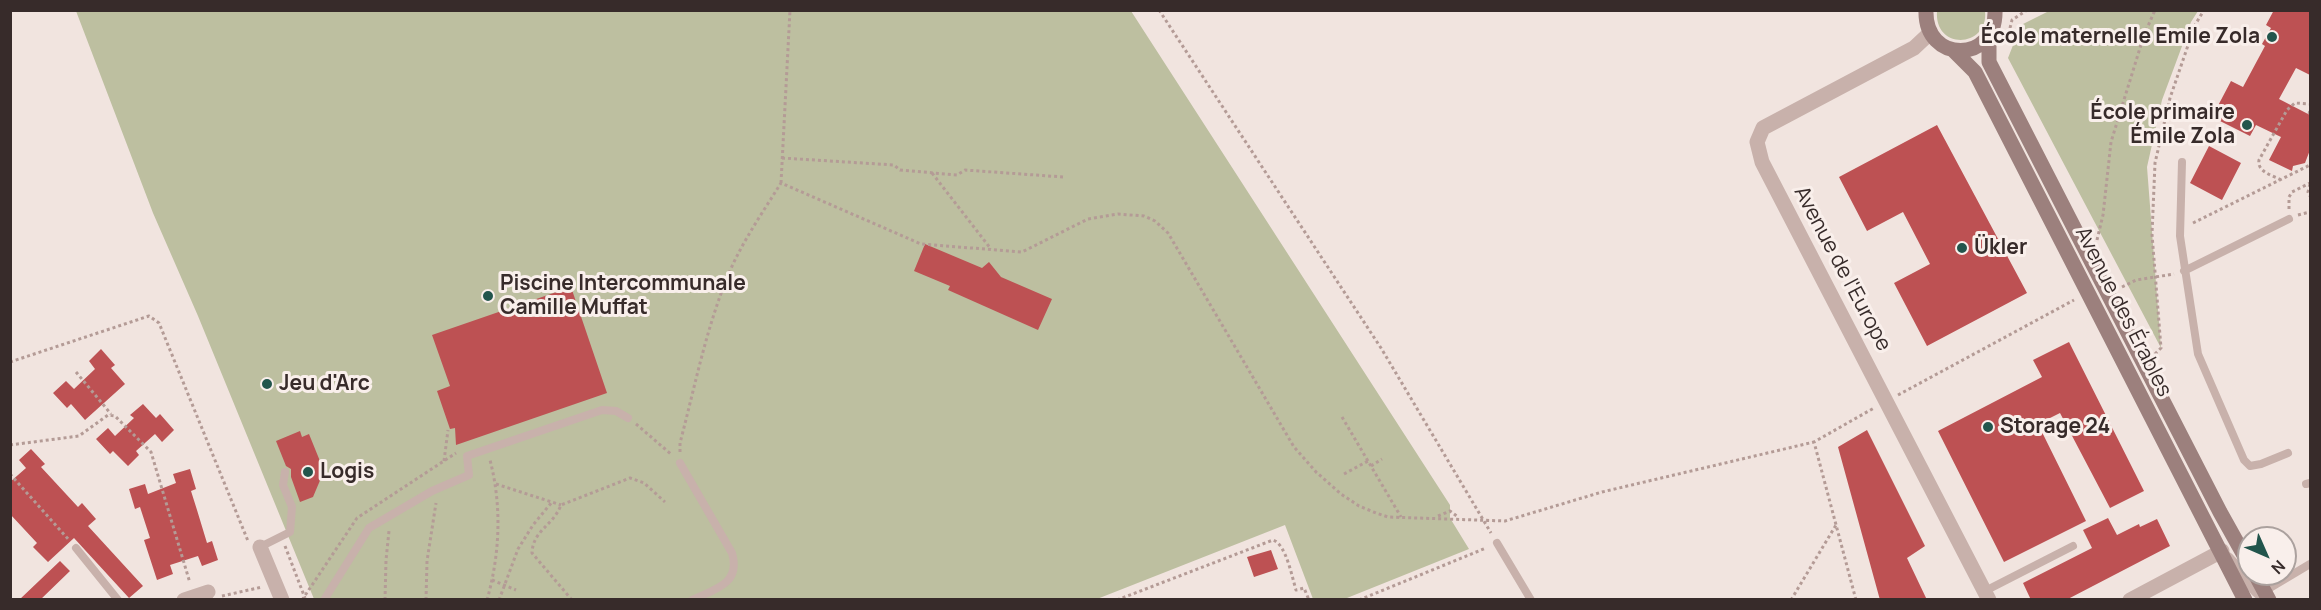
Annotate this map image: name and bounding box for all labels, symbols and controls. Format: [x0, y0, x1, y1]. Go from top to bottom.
place label: École maternelle Emile Zola [1981, 24, 2260, 50]
marker: École maternelle Emile Zola [2265, 30, 2279, 44]
place label: École primaire Émile Zola [2090, 100, 2235, 150]
marker: École primaire Émile Zola [2240, 118, 2254, 132]
street label: Avenue de l'Europe [1788, 182, 1896, 356]
street label: Avenue des Érables [2069, 223, 2177, 401]
place label: Ükler [1974, 235, 2027, 261]
marker: Ükler [1955, 241, 1969, 255]
place label: Piscine Intercommunale Camille Muffat [500, 271, 746, 321]
marker: Piscine Intercommunale Camille Muffat [481, 289, 495, 303]
place label: Jeu d'Arc [279, 371, 370, 397]
marker: Jeu d'Arc [260, 377, 274, 391]
place label: Storage 24 [2000, 414, 2110, 440]
marker: Storage 24 [1981, 420, 1995, 434]
place label: Logis [320, 459, 374, 485]
marker: Logis [301, 465, 315, 479]
north arrow [2237, 526, 2297, 586]
text: N [2266, 555, 2290, 579]

